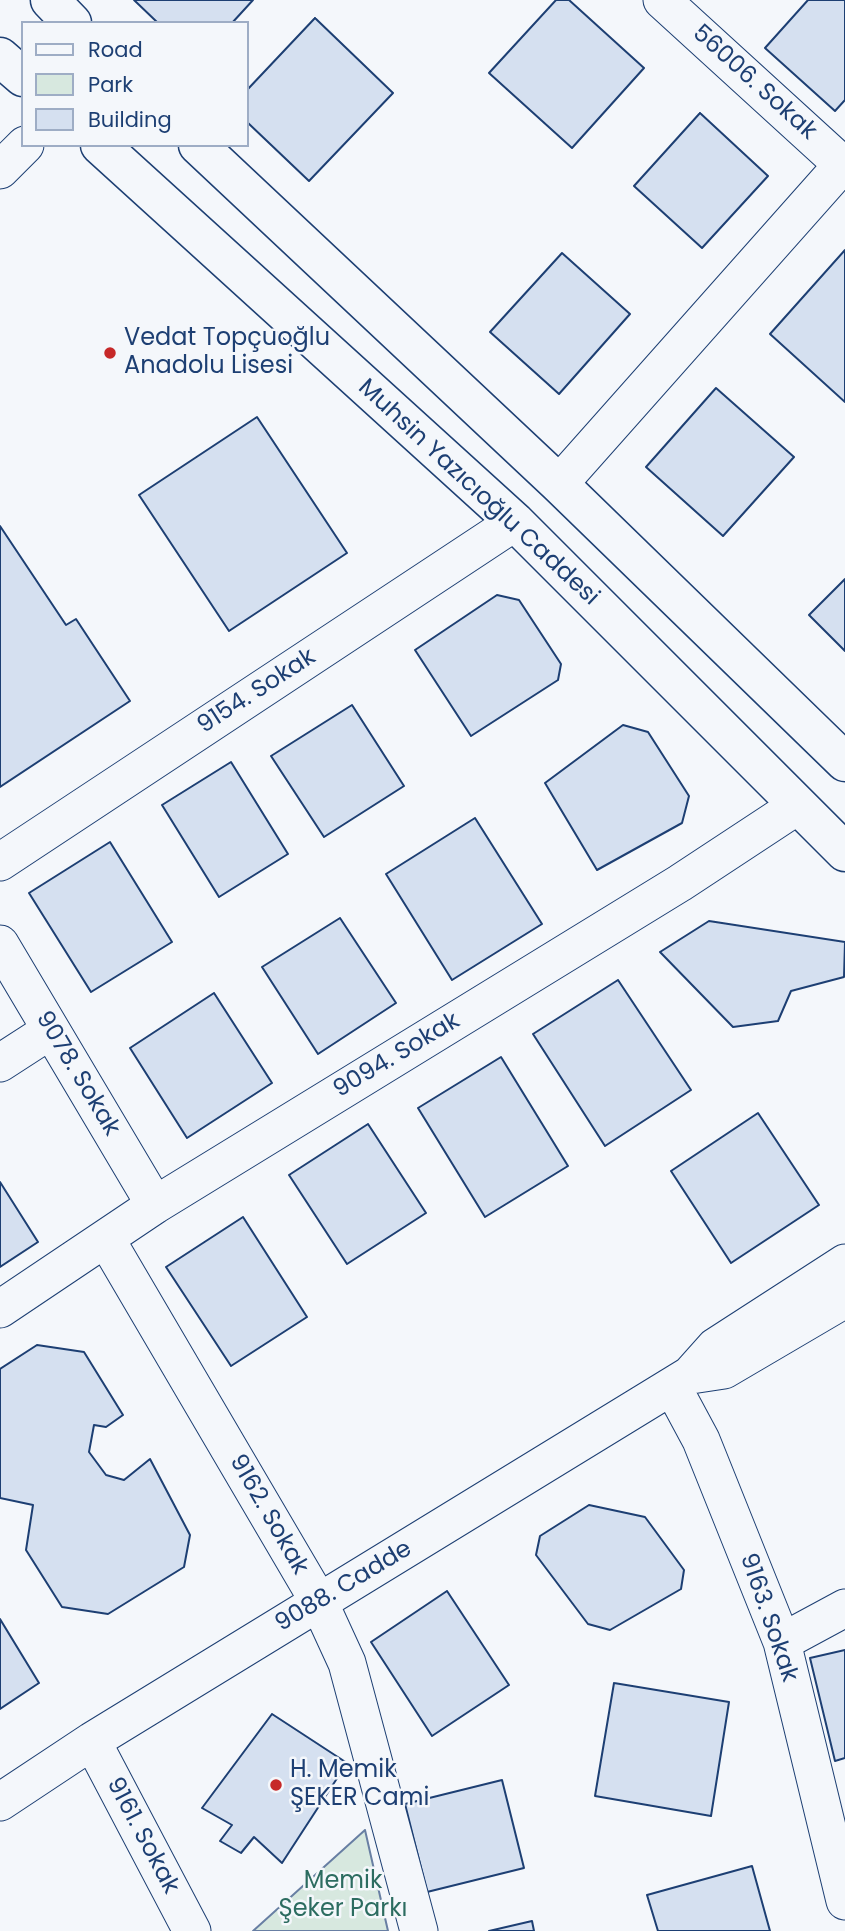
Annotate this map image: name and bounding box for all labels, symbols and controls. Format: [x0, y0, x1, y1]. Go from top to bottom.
street label: 56006. Sokak [686, 20, 822, 146]
legend [21, 21, 248, 147]
text: Road [88, 35, 143, 64]
text: Park [88, 70, 133, 99]
text: Building [88, 105, 172, 134]
place label: Vedat Topçuoğlu Anadolu Lisesi [124, 325, 330, 381]
marker: Vedat Topçuoğlu Anadolu Lisesi [102, 345, 118, 361]
street label: Muhsin Yazıcıoğlu Caddesi [352, 374, 604, 612]
street label: 9154. Sokak [193, 643, 321, 741]
street label: 9078. Sokak [29, 1006, 125, 1142]
street label: 9094. Sokak [329, 1007, 465, 1105]
street label: 9162. Sokak [222, 1450, 314, 1580]
street label: 9088. Cadde [271, 1535, 417, 1639]
street label: 9163. Sokak [733, 1550, 803, 1686]
place label: H. Memik ŞEKER Cami [290, 1757, 429, 1813]
street label: 9161. Sokak [99, 1773, 185, 1899]
marker: H. Memik ŞEKER Cami [268, 1777, 284, 1793]
park label: Memik Şeker Parkı [279, 1868, 407, 1924]

